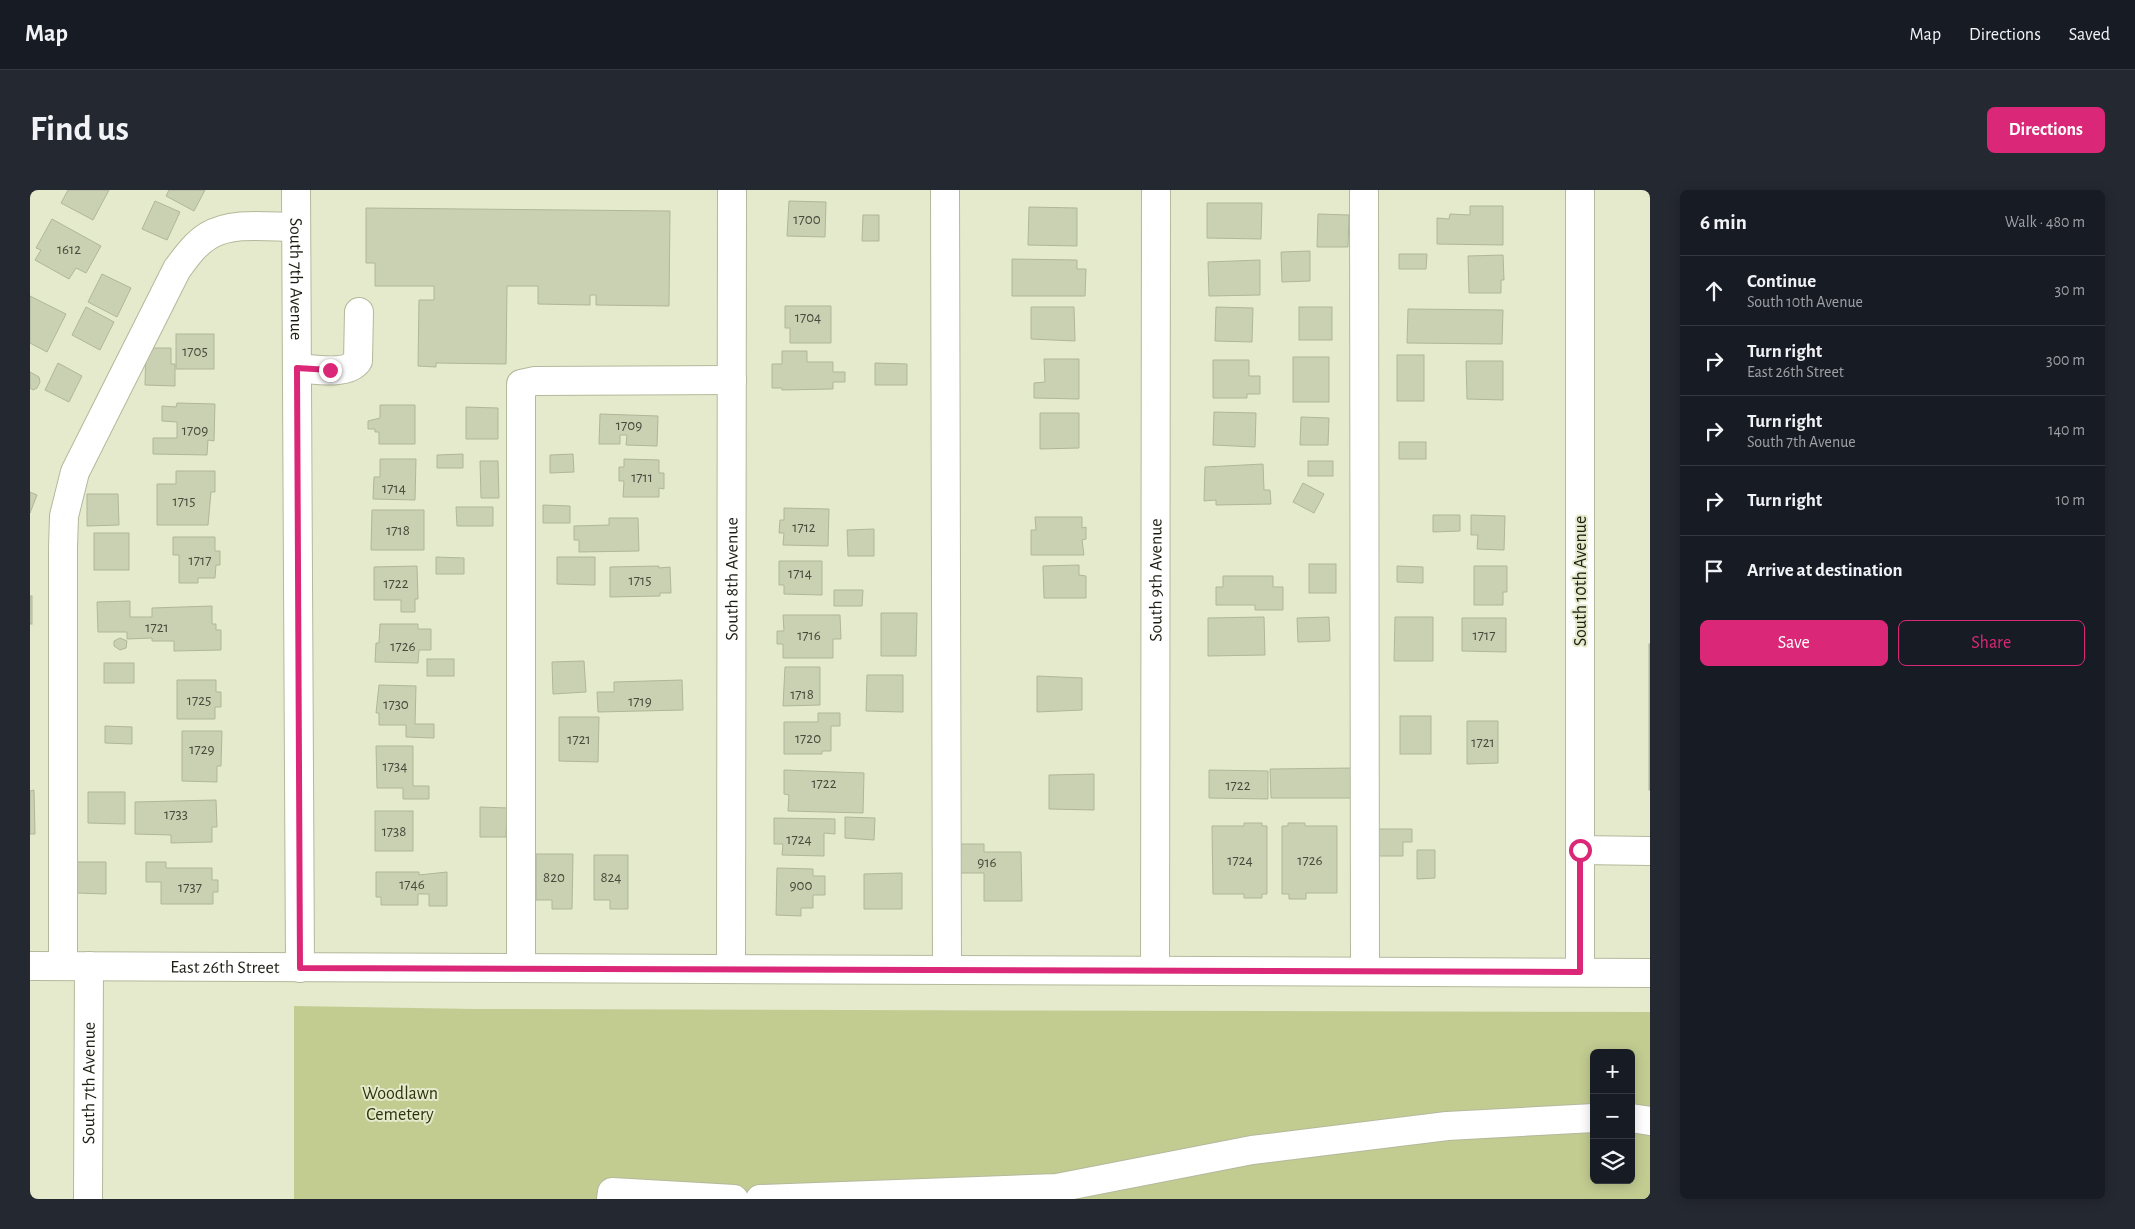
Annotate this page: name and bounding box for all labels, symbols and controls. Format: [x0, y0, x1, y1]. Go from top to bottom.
text: Map [25, 22, 68, 46]
text: Map [1910, 26, 1941, 44]
text: Directions [1969, 26, 2041, 44]
text: Saved [2069, 26, 2110, 44]
button: Directions [1987, 107, 2105, 153]
text: Find us [30, 112, 129, 147]
house number: 1700 [793, 212, 821, 227]
text: 6 min [1700, 212, 1747, 233]
text: Walk · 480 m [2005, 214, 2085, 230]
street label: South 7th Avenue [286, 218, 305, 340]
house number: 1612 [57, 242, 81, 257]
text: Continue [1747, 272, 1816, 291]
icon: ahead [1700, 277, 1728, 305]
text: 30 m [2055, 282, 2085, 298]
text: South 10th Avenue [1747, 294, 1863, 310]
house number: 1704 [795, 310, 821, 325]
text: Turn right [1747, 342, 1822, 361]
house number: 1705 [182, 344, 208, 359]
icon: right [1700, 347, 1728, 375]
text: 300 m [2046, 352, 2085, 368]
route end [319, 359, 342, 382]
text: East 26th Street [1747, 364, 1844, 380]
text: Turn right [1747, 412, 1822, 431]
icon: right [1700, 417, 1728, 445]
house number: 1709 [616, 418, 642, 433]
text: 140 m [2048, 422, 2085, 438]
house number: 1709 [182, 423, 208, 438]
text: South 7th Avenue [1747, 434, 1856, 450]
house number: 1711 [631, 470, 653, 485]
house number: 1714 [382, 481, 406, 496]
icon: right [1700, 487, 1728, 515]
text: Turn right [1747, 491, 1822, 510]
text: 10 m [2056, 492, 2085, 508]
house number: 1715 [173, 494, 195, 509]
street label: South 10th Avenue [1572, 516, 1590, 646]
street label: South 8th Avenue [723, 517, 742, 641]
street label: South 9th Avenue [1147, 518, 1166, 642]
house number: 1712 [792, 520, 816, 535]
house number: 1718 [386, 523, 410, 538]
house number: 1717 [189, 553, 211, 568]
icon: arrive [1700, 557, 1728, 585]
text: Arrive at destination [1747, 561, 1903, 580]
house number: 1714 [788, 566, 812, 581]
house number: 1715 [629, 573, 651, 588]
house number: 1722 [383, 576, 409, 591]
house number: 1721 [145, 620, 169, 635]
button: Save [1700, 620, 1888, 666]
button: Share [1898, 620, 2085, 666]
house number: 1716 [797, 628, 821, 643]
house number: 1717 [1473, 628, 1495, 643]
house number: 1726 [390, 639, 416, 654]
house number: 1718 [790, 687, 814, 702]
house number: 1725 [187, 693, 211, 708]
house number: 1719 [628, 694, 652, 709]
house number: 1730 [383, 697, 409, 712]
house number: 1720 [795, 731, 821, 746]
house number: 1721 [567, 732, 591, 747]
house number: 1721 [1471, 735, 1495, 750]
house number: 1729 [189, 742, 215, 757]
house number: 1734 [383, 759, 407, 774]
house number: 1722 [811, 776, 837, 791]
house number: 1722 [1225, 778, 1251, 793]
house number: 1733 [164, 807, 188, 822]
house number: 1738 [382, 824, 406, 839]
house number: 1724 [786, 832, 812, 847]
route start [1569, 839, 1592, 862]
house number: 1724 [1227, 853, 1253, 868]
house number: 1726 [1297, 853, 1323, 868]
house number: 916 [977, 855, 997, 870]
house number: 820 [543, 870, 565, 885]
house number: 824 [600, 870, 622, 885]
house number: 1746 [399, 877, 425, 892]
house number: 900 [790, 878, 813, 893]
house number: 1737 [178, 880, 202, 895]
street label: East 26th Street [170, 959, 280, 977]
street label: South 7th Avenue [80, 1022, 99, 1144]
map controls [1590, 1049, 1635, 1184]
button: + [1590, 1049, 1635, 1094]
park label: Woodlawn Cemetery [362, 1085, 438, 1124]
button: − [1590, 1094, 1635, 1139]
button: layers [1590, 1139, 1635, 1184]

